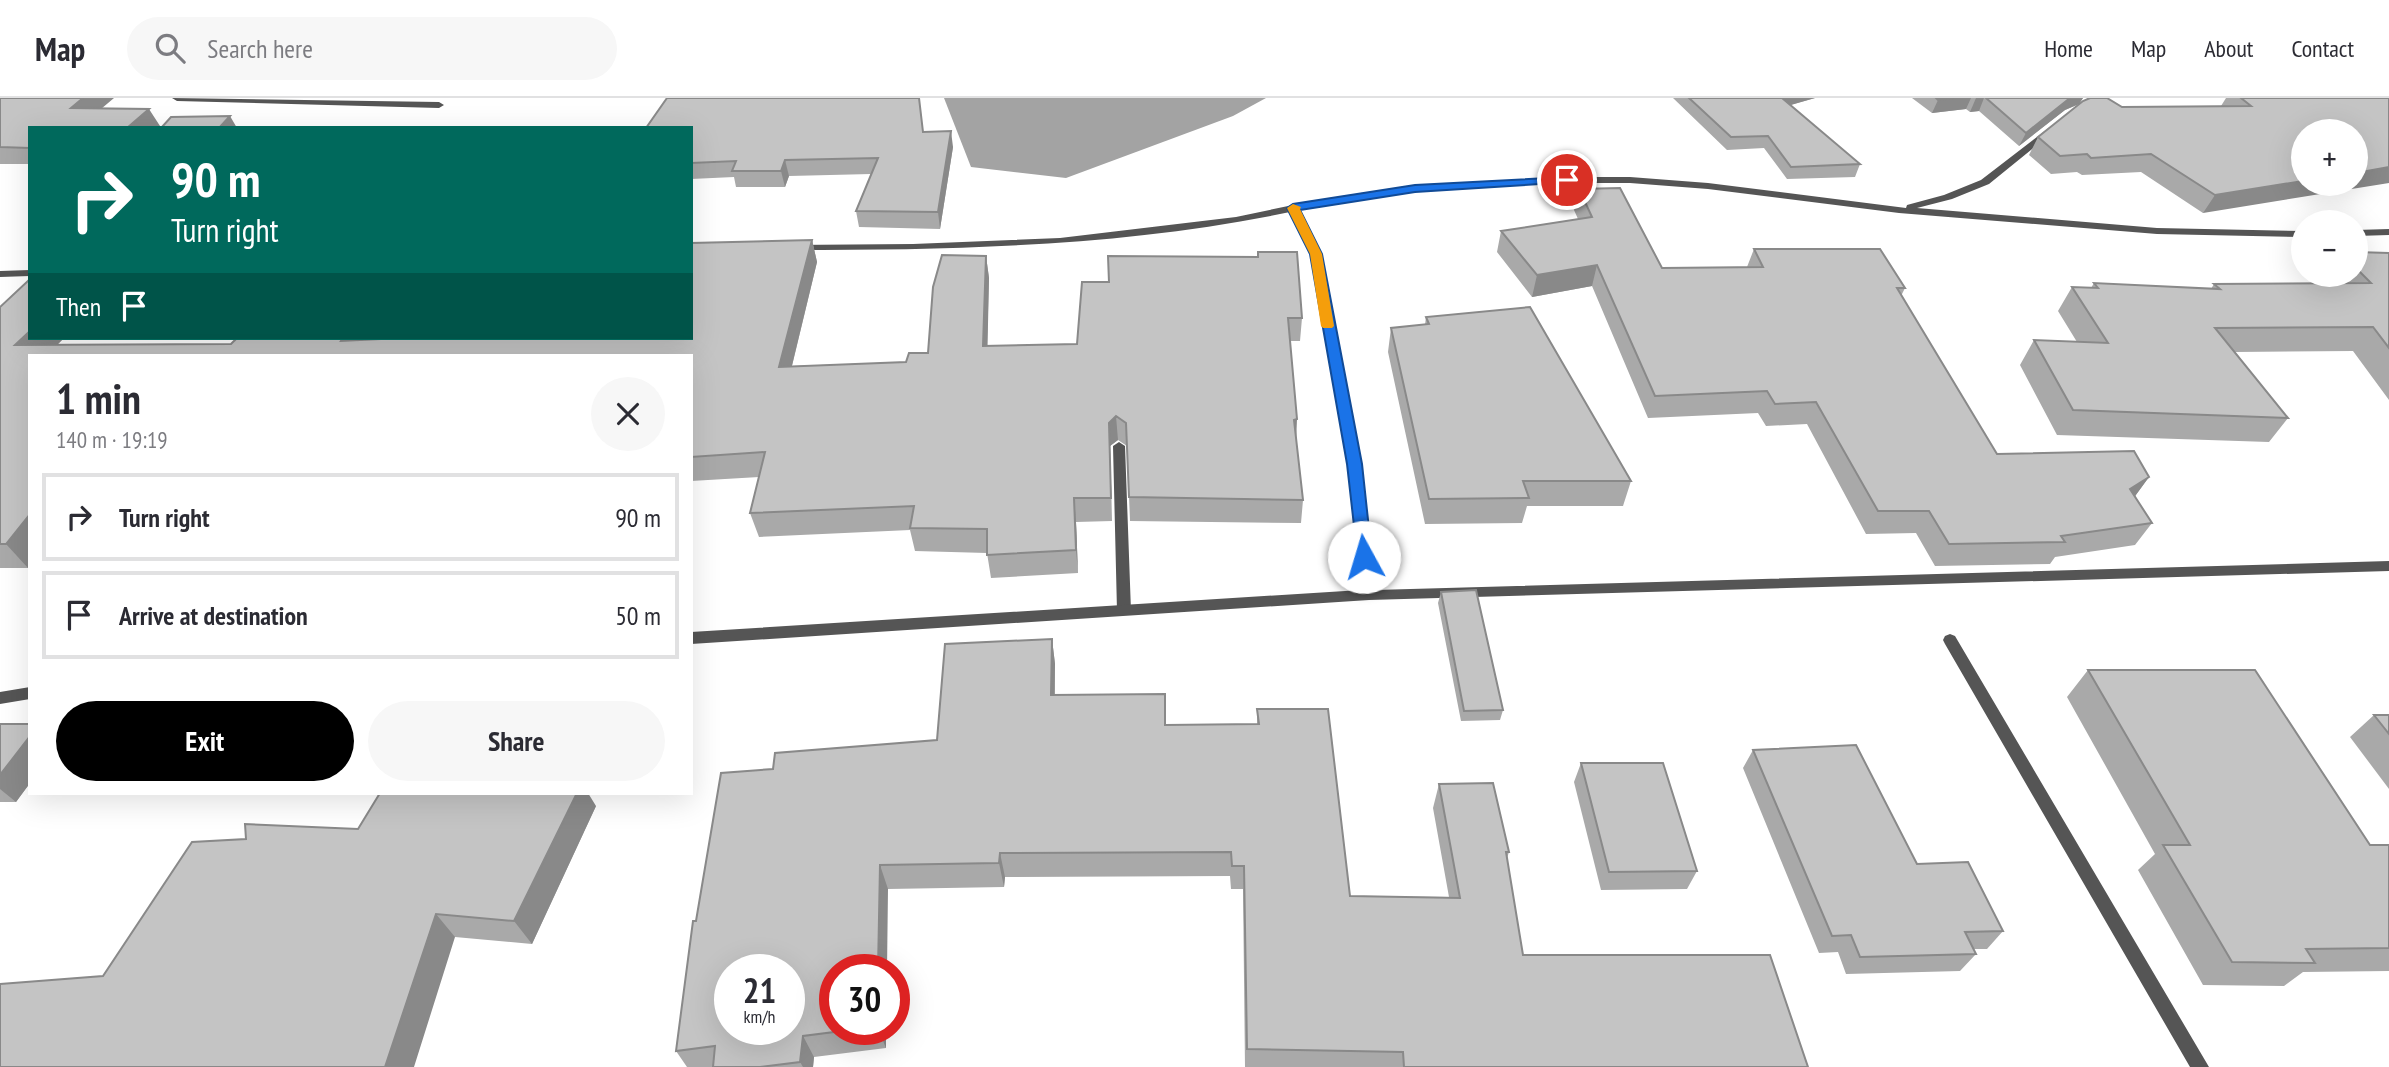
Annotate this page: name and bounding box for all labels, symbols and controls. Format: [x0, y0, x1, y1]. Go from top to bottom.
search box [127, 17, 617, 80]
text: Map [35, 27, 85, 70]
icon: search [151, 29, 189, 67]
text: Search here [207, 32, 313, 65]
text: Home [2044, 33, 2093, 64]
text: Map [2131, 33, 2166, 64]
text: About [2204, 33, 2253, 64]
text: Contact [2291, 33, 2354, 64]
map controls [2291, 119, 2368, 287]
button: + [2291, 119, 2368, 196]
text: 90 m [171, 147, 260, 211]
pin [1537, 150, 1597, 210]
icon: right [56, 154, 147, 245]
icon: arrive [1548, 161, 1586, 199]
text: Turn right [171, 209, 279, 251]
button: − [2291, 210, 2368, 287]
icon: arrive [115, 287, 153, 325]
text: Then [56, 290, 101, 323]
text: 1 min [56, 371, 141, 426]
button: close [591, 377, 665, 451]
text: 140 m · 19:19 [56, 425, 168, 454]
icon: right [60, 498, 98, 536]
text: Turn right [119, 501, 210, 534]
text: 90 m [615, 501, 661, 534]
position arrow [1327, 520, 1401, 594]
icon: arrive [60, 596, 98, 634]
text: Arrive at destination [119, 599, 308, 632]
text: 50 m [615, 599, 661, 632]
button: Exit [56, 701, 354, 781]
button: Share [368, 701, 665, 781]
speed limit sign: 30 [819, 954, 910, 1045]
text: 21 [743, 967, 776, 1013]
text: km/h [744, 1005, 775, 1028]

